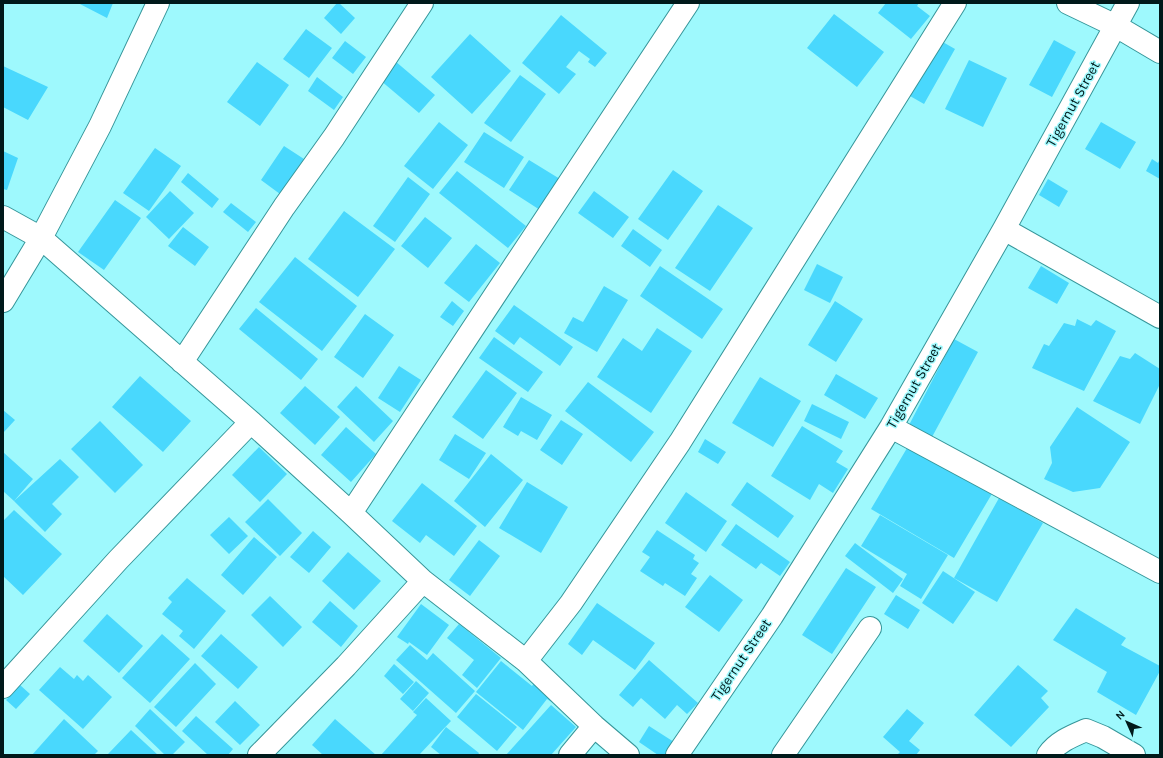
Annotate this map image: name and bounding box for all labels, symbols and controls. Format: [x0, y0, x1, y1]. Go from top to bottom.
street label: Tigernut Street [1042, 58, 1104, 150]
street label: Tigernut Street [883, 340, 945, 432]
street label: Tigernut Street [707, 616, 775, 704]
north arrow [1107, 702, 1147, 742]
text: N [1113, 708, 1128, 723]

